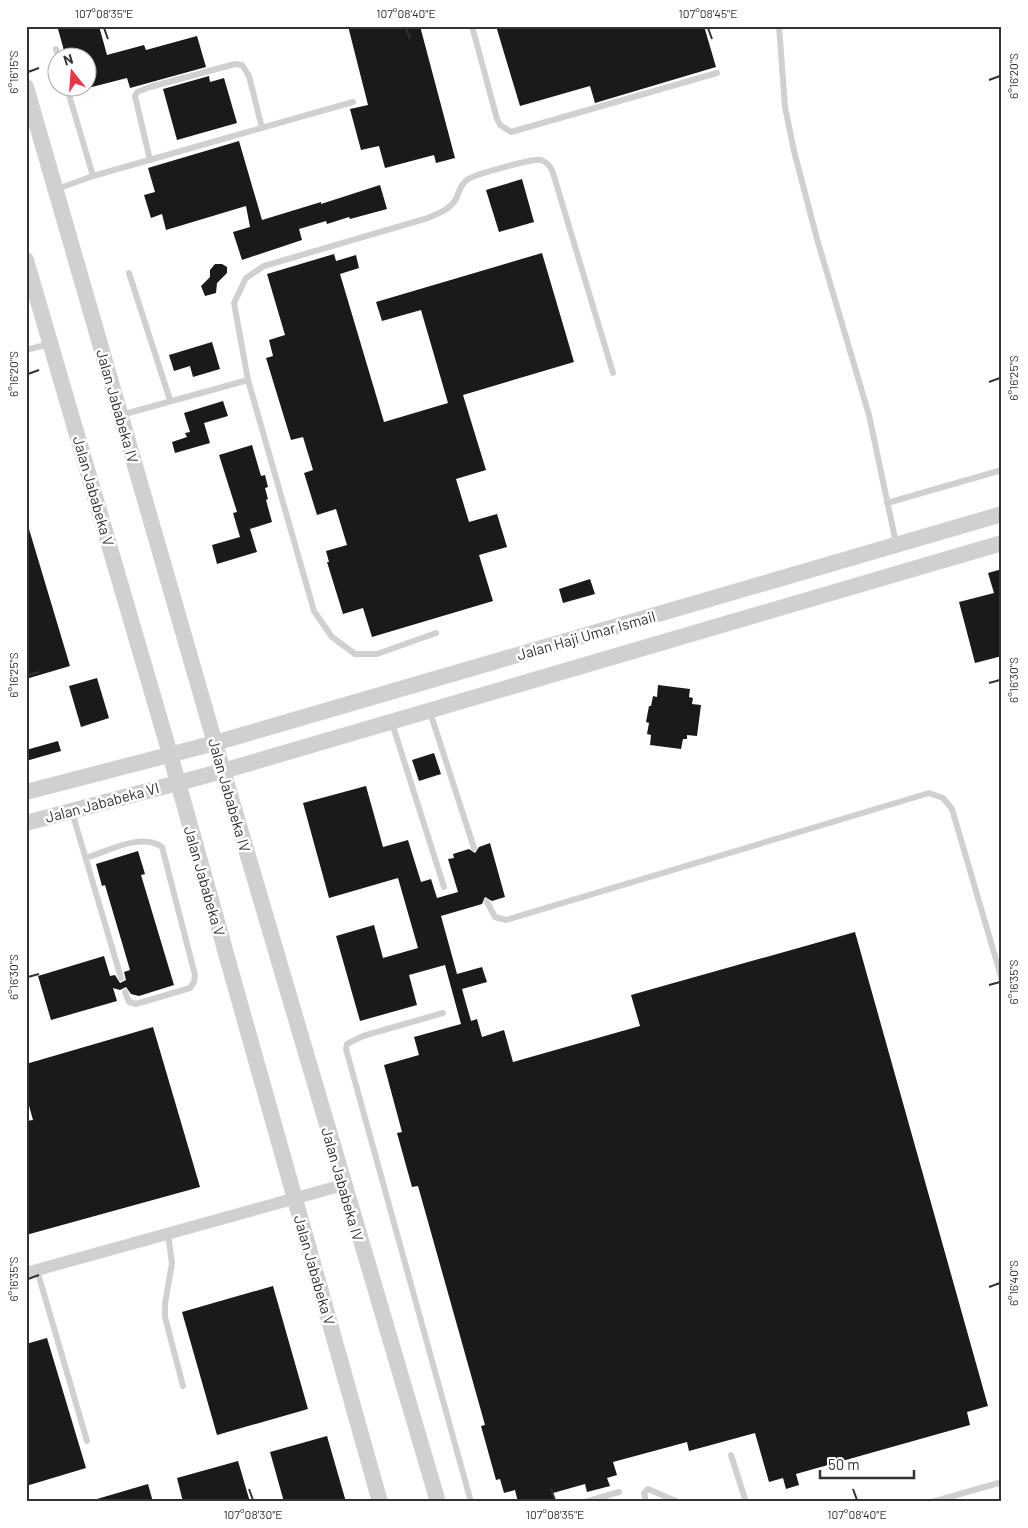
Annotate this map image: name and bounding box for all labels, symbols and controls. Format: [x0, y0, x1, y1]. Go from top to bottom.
text: 107°08'35"E [75, 6, 133, 20]
text: 107°08'40"E [376, 6, 436, 20]
text: 107°08'45"E [679, 6, 737, 20]
north arrow [48, 48, 98, 98]
text: 6°16'15"S [6, 50, 20, 94]
text: N [61, 50, 75, 69]
text: 6°16'20"S [1006, 53, 1020, 99]
street label: Jalan Jababeka IV [93, 347, 143, 465]
text: 6°16'20"S [6, 351, 20, 397]
text: 6°16'25"S [1006, 355, 1020, 401]
street label: Jalan Jababeka V [70, 434, 118, 548]
street label: Jalan Haji Umar Ismail [515, 607, 657, 663]
text: 6°16'25"S [6, 652, 20, 698]
text: 6°16'30"S [1006, 657, 1020, 703]
street label: Jalan Jababeka IV [205, 736, 255, 854]
street label: Jalan Jababeka VI [43, 778, 161, 826]
street label: Jalan Jababeka V [181, 824, 229, 938]
text: 6°16'30"S [6, 954, 20, 1000]
text: 6°16'35"S [1006, 959, 1020, 1005]
street label: Jalan Jababeka IV [318, 1125, 368, 1243]
street label: Jalan Jababeka V [291, 1213, 339, 1327]
text: 6°16'35"S [6, 1256, 20, 1302]
text: 6°16'40"S [1006, 1260, 1020, 1306]
scale bar [820, 1448, 914, 1480]
text: 50 m [828, 1455, 860, 1473]
text: 107°08'30"E [223, 1507, 283, 1521]
text: 107°08'35"E [526, 1507, 584, 1521]
text: 107°08'40"E [827, 1507, 887, 1521]

